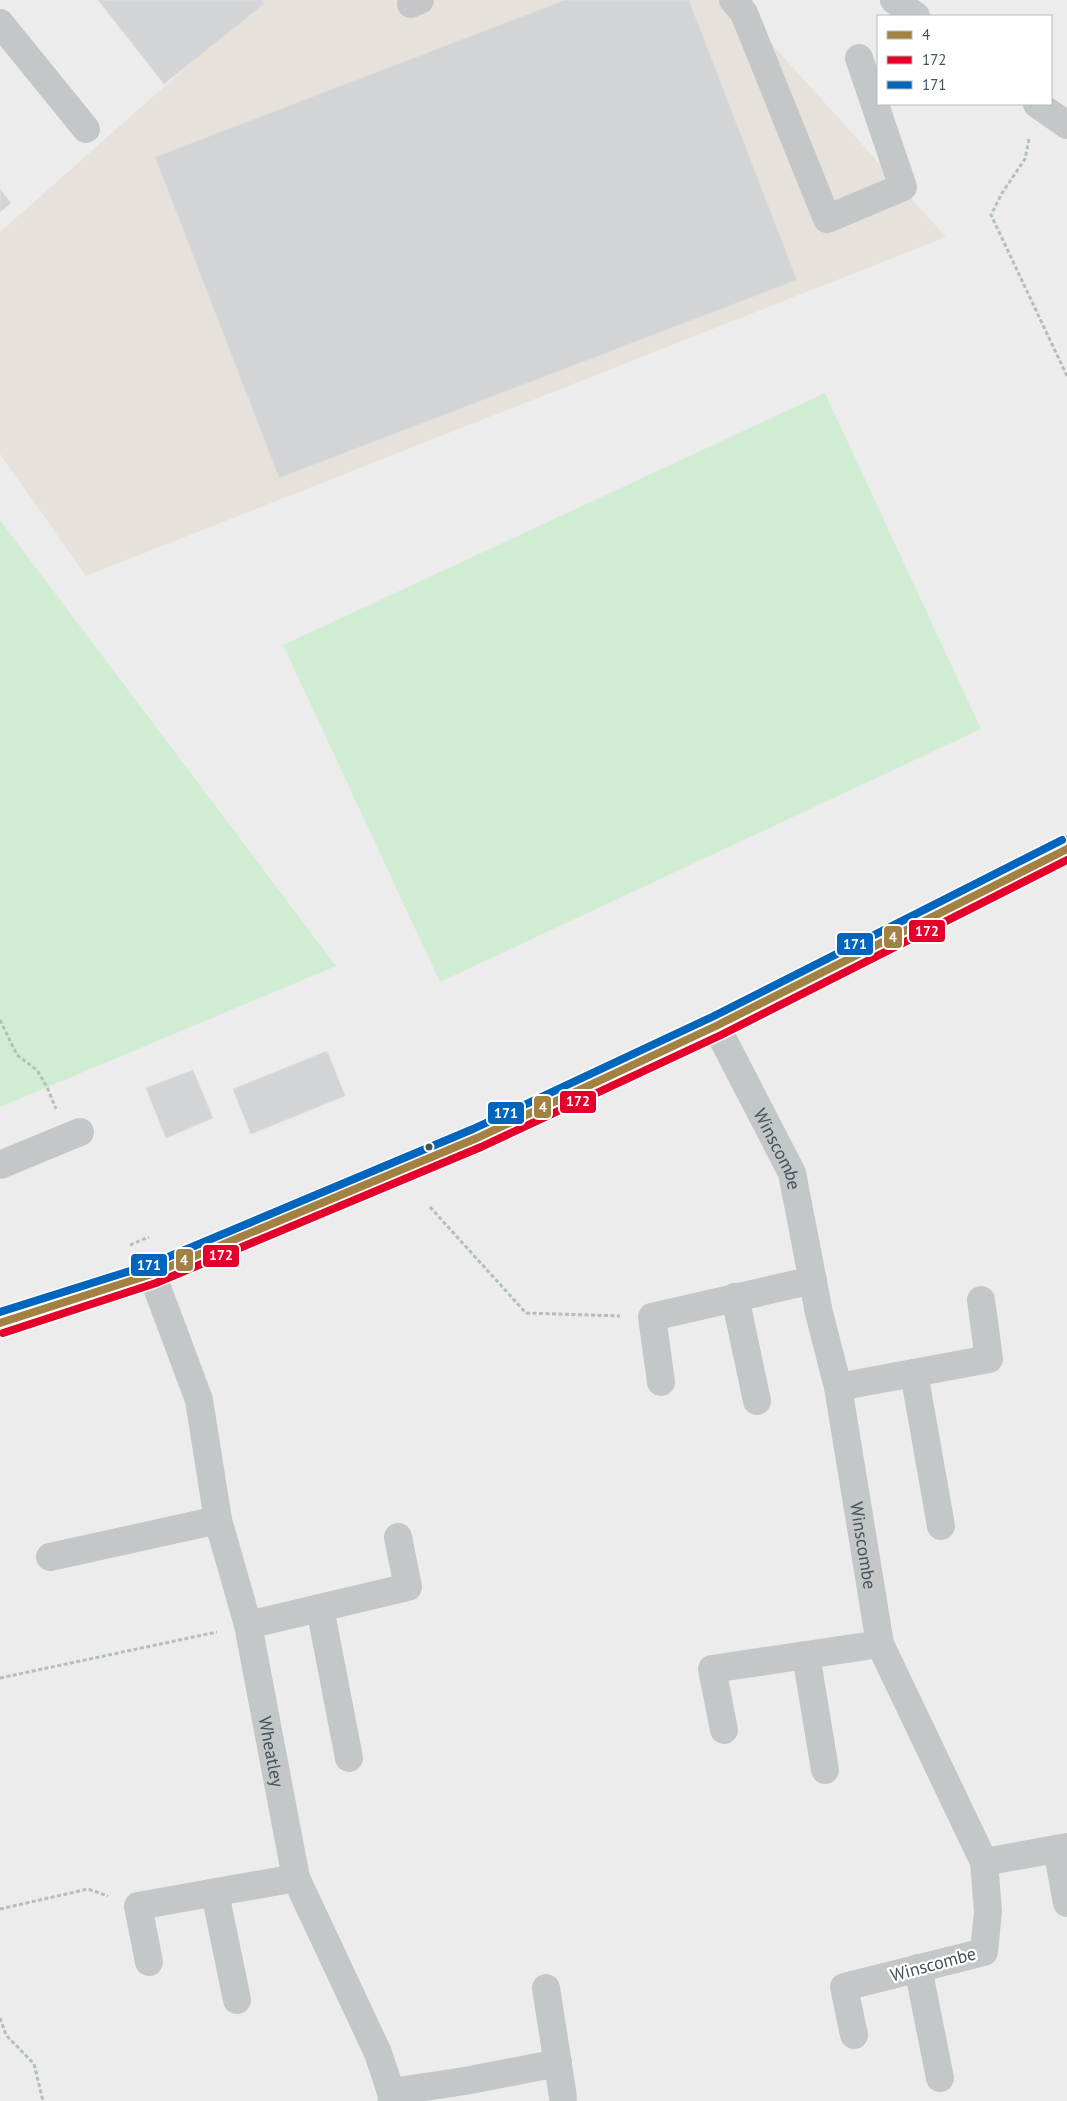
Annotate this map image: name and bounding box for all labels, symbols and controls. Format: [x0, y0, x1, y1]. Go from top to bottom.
legend [877, 15, 1052, 105]
text: 4 [922, 25, 930, 44]
text: 172 [922, 50, 947, 69]
text: 171 [922, 75, 947, 94]
line badge: 172 [908, 919, 946, 943]
text: 172 [915, 922, 939, 940]
line badge: 4 [883, 925, 903, 949]
text: 4 [889, 928, 897, 946]
line badge: 171 [836, 932, 874, 956]
text: 171 [843, 935, 867, 953]
line badge: 172 [559, 1090, 597, 1114]
text: 172 [566, 1092, 590, 1110]
line badge: 4 [533, 1095, 552, 1119]
text: 4 [539, 1098, 547, 1116]
line badge: 171 [487, 1101, 525, 1125]
text: 171 [494, 1104, 518, 1122]
street label: Winscombe [749, 1104, 806, 1191]
unlabelled marker [424, 1142, 434, 1152]
line badge: 172 [202, 1244, 240, 1268]
text: 172 [209, 1246, 233, 1264]
line badge: 4 [175, 1248, 194, 1272]
text: 4 [180, 1251, 188, 1269]
line badge: 171 [130, 1253, 168, 1277]
text: 171 [137, 1256, 161, 1274]
street label: Winscombe [845, 1500, 882, 1591]
street label: Wheatley [254, 1714, 290, 1789]
street label: Winscombe [888, 1942, 978, 1986]

